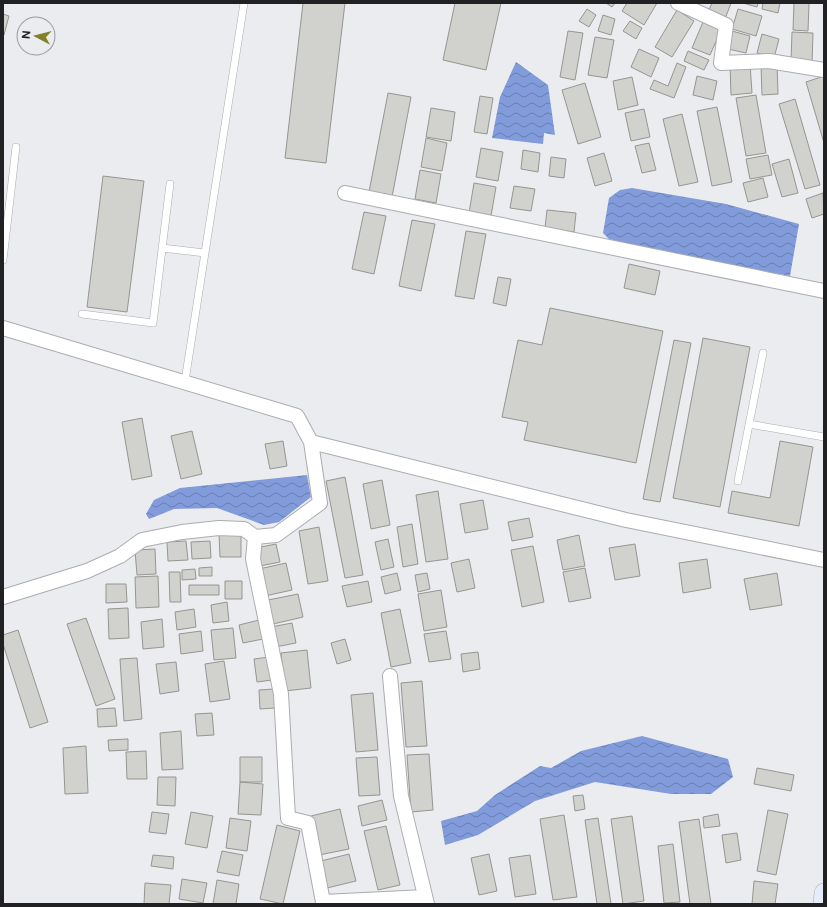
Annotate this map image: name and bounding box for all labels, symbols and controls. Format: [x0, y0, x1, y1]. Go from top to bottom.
north arrow [16, 16, 56, 56]
text: N [20, 30, 33, 40]

